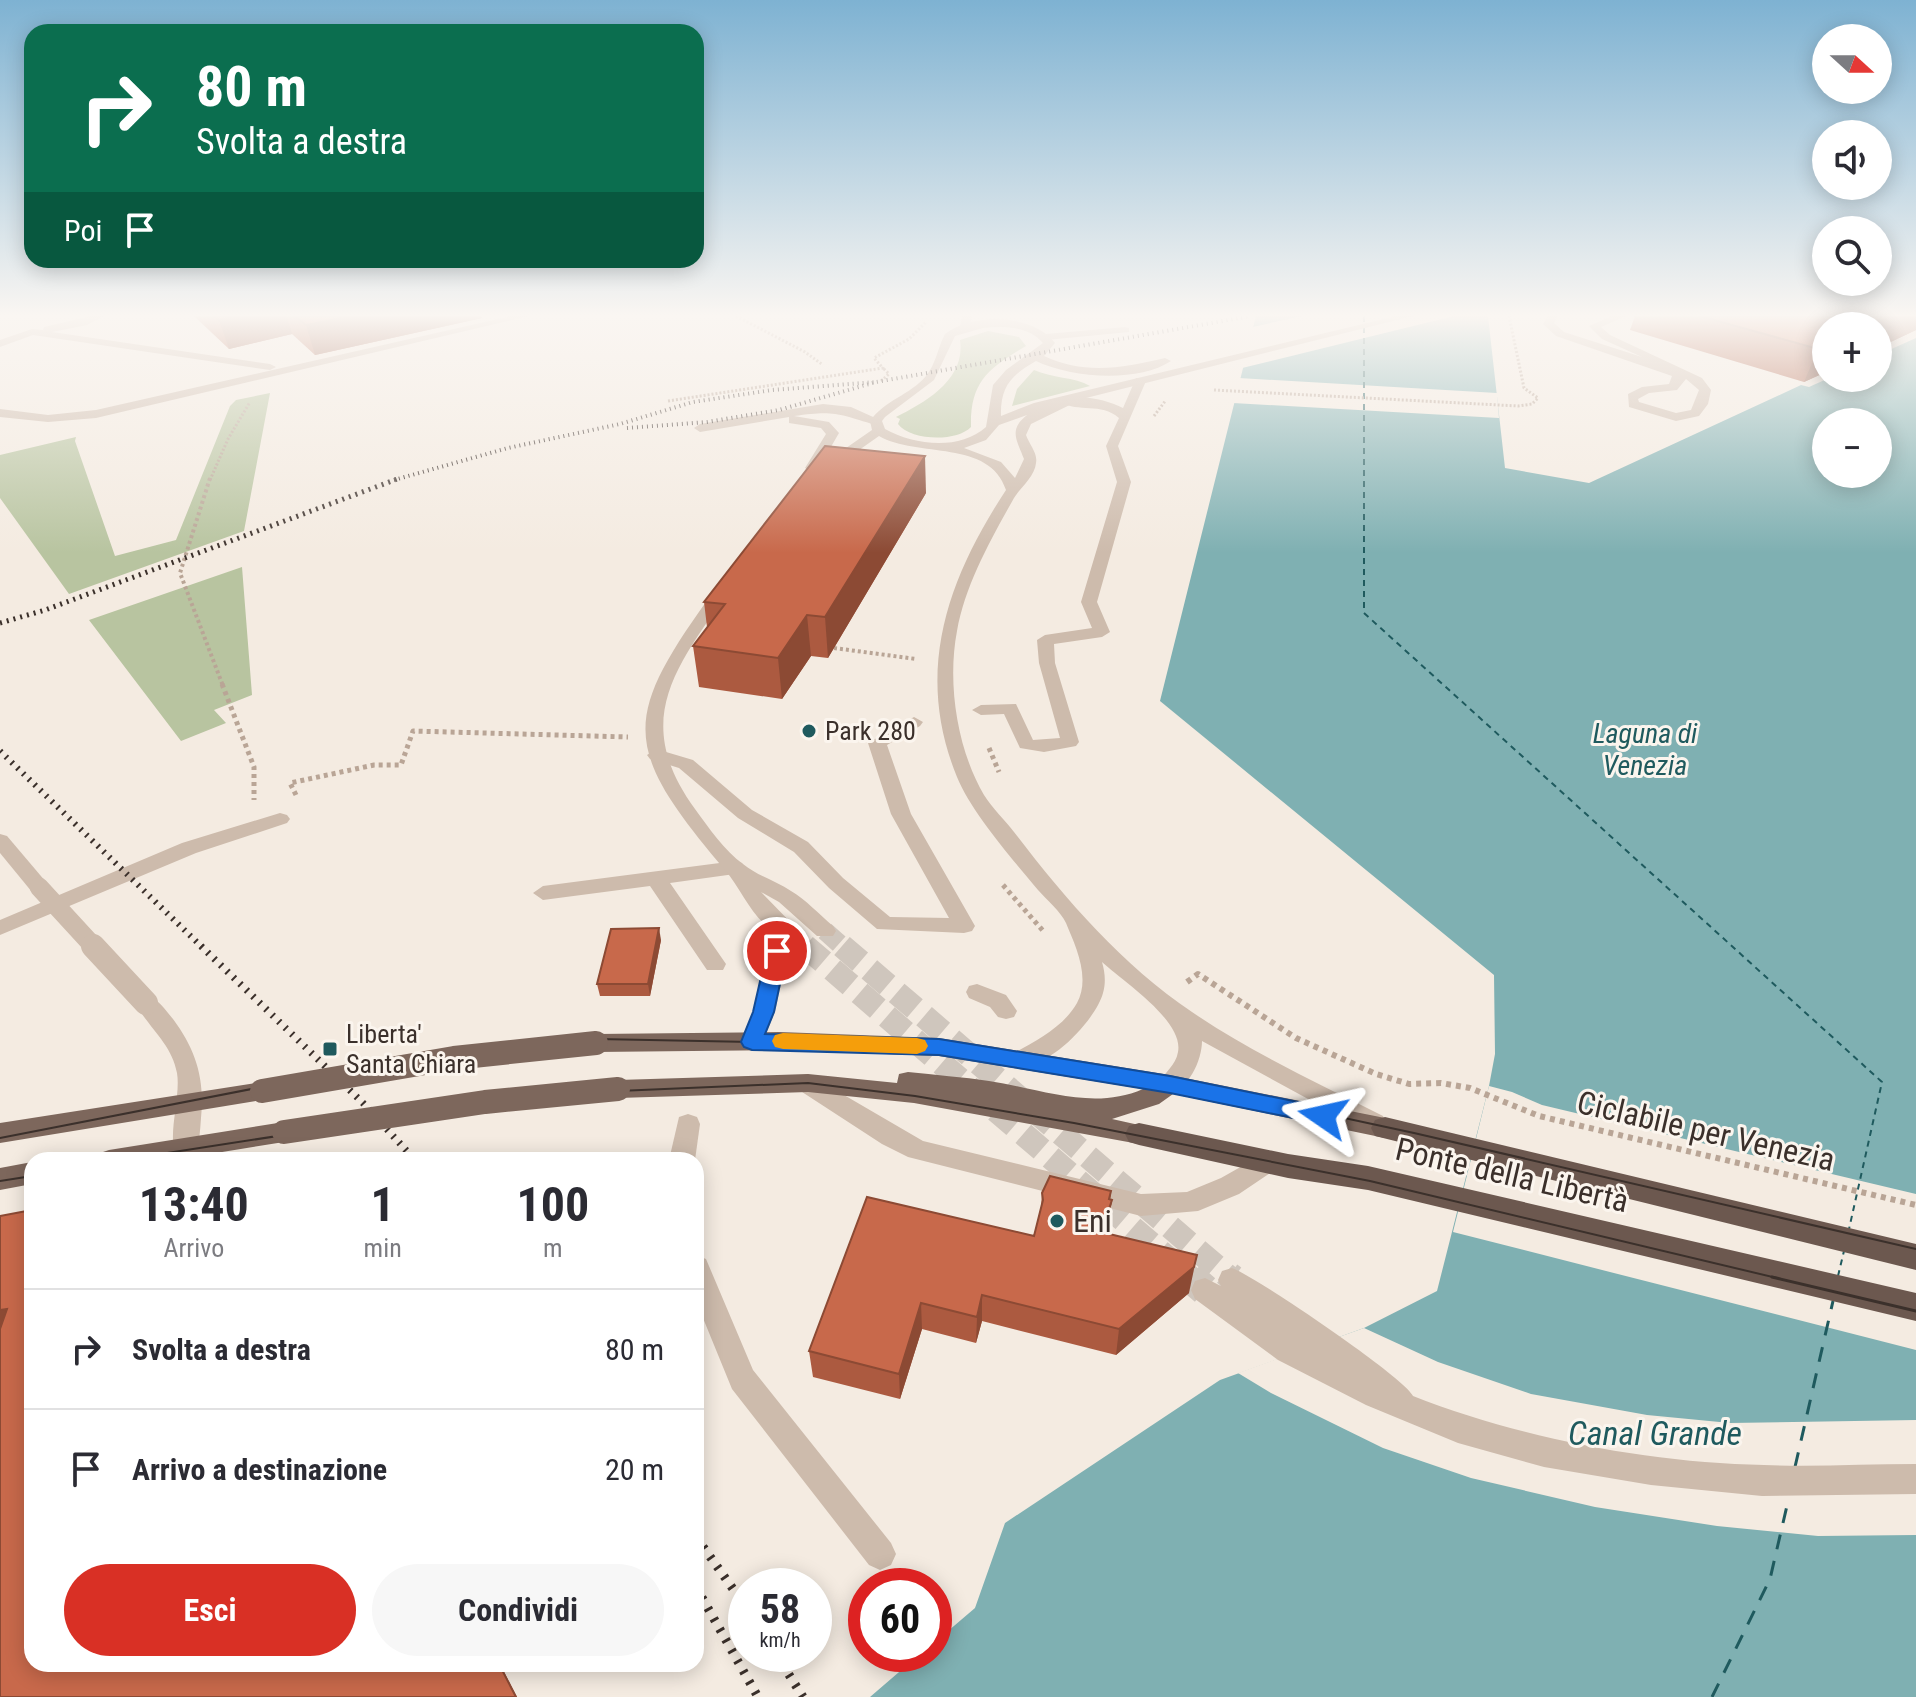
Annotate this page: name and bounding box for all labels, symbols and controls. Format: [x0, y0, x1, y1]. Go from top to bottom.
north arrow [1812, 24, 1892, 104]
map controls [1812, 24, 1892, 488]
text: 80 m [196, 54, 307, 120]
icon: right [64, 56, 168, 160]
button: sound [1812, 120, 1892, 200]
text: Svolta a destra [196, 121, 407, 163]
icon: arrive [118, 208, 162, 252]
text: Poi [64, 213, 102, 248]
button: search [1812, 216, 1892, 296]
button: + [1812, 312, 1892, 392]
button: − [1812, 408, 1892, 488]
place label: Park 280 [825, 716, 916, 746]
water label: Laguna di Venezia [1593, 717, 1698, 782]
marker: Park 280 [800, 722, 818, 740]
pin [743, 917, 811, 985]
icon: arrive [755, 929, 799, 973]
place label: Liberta' Santa Chiara [346, 1019, 476, 1079]
marker: Liberta' Santa Chiara [321, 1040, 339, 1058]
position arrow [1281, 1074, 1365, 1158]
street label: Ciclabile per Venezia [1574, 1083, 1838, 1179]
street label: Ponte della Libertà [1392, 1130, 1632, 1220]
text: 13:40 [139, 1176, 249, 1233]
text: 1 [371, 1176, 395, 1233]
text: 100 [516, 1176, 589, 1233]
place label: Eni [1073, 1202, 1112, 1240]
marker: Eni [1048, 1212, 1066, 1230]
text: Arrivo [163, 1233, 224, 1263]
text: min [364, 1233, 402, 1263]
text: m [543, 1233, 563, 1263]
icon: right [64, 1327, 108, 1371]
text: Svolta a destra [132, 1332, 311, 1367]
text: 80 m [605, 1332, 664, 1367]
water label: Canal Grande [1568, 1413, 1742, 1453]
icon: arrive [64, 1447, 108, 1491]
text: Arrivo a destinazione [132, 1452, 387, 1487]
text: 20 m [605, 1452, 664, 1487]
button: Esci [64, 1564, 356, 1656]
button: Condividi [372, 1564, 664, 1656]
speed limit sign: 60 [848, 1568, 952, 1672]
text: 58 [760, 1586, 800, 1633]
text: km/h [759, 1628, 801, 1652]

